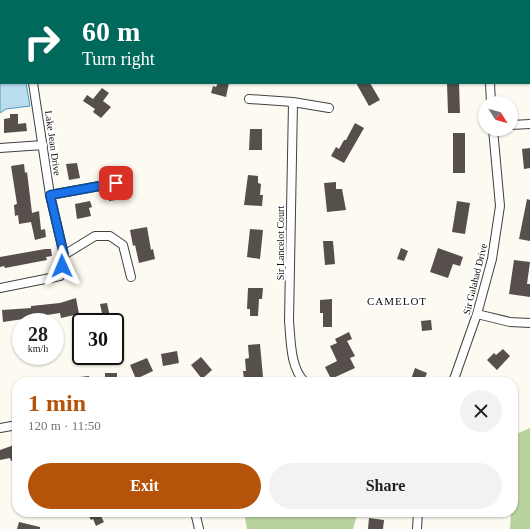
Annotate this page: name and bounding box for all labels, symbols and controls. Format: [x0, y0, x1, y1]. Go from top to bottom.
icon: right [16, 16, 68, 68]
text: 60 m [82, 16, 140, 47]
text: Turn right [82, 49, 155, 69]
north arrow [478, 96, 518, 136]
map controls [478, 96, 518, 136]
street label: Lake Jean Drive [43, 110, 63, 177]
pin [99, 166, 133, 200]
icon: arrive [105, 172, 127, 194]
street label: Sir Lancelot Court [275, 206, 286, 280]
street label: Sir Galahad Drive [461, 242, 489, 316]
position arrow [41, 245, 83, 287]
district label: CAMELOT [367, 295, 427, 307]
speed limit sign: 30 [72, 313, 124, 365]
text: 28 [28, 323, 48, 345]
text: km/h [28, 343, 48, 354]
text: 1 min [28, 390, 86, 416]
button: close [460, 390, 502, 432]
text: 120 m · 11:50 [28, 418, 101, 433]
button: Exit [28, 463, 261, 509]
button: Share [269, 463, 502, 509]

